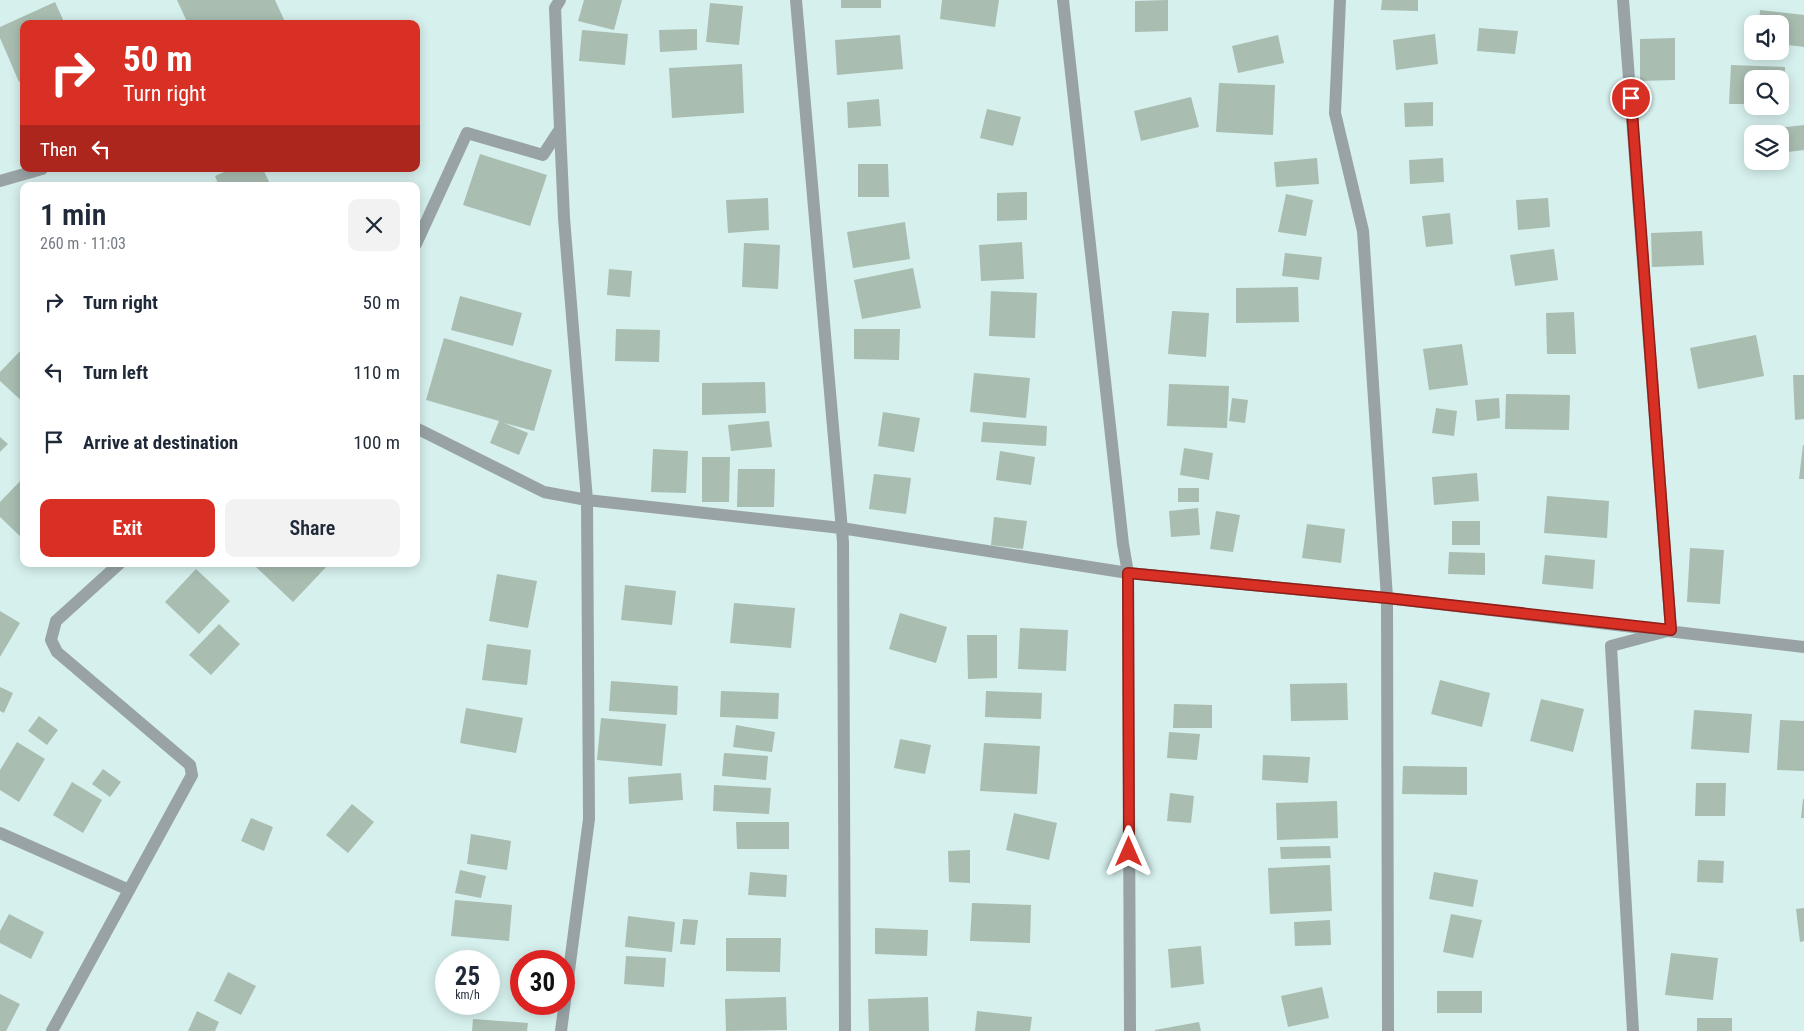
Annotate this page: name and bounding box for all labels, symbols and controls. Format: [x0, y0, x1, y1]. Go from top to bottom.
map controls [1744, 15, 1789, 170]
button: sound [1744, 15, 1789, 60]
text: 50 m [123, 39, 192, 80]
icon: right [40, 40, 105, 105]
button: search [1744, 70, 1789, 115]
pin [1610, 77, 1652, 119]
text: Turn right [123, 81, 206, 106]
icon: arrive [1617, 84, 1645, 112]
button: layers [1744, 125, 1789, 170]
icon: left [87, 135, 115, 163]
text: Then [40, 138, 77, 161]
text: 1 min [40, 197, 106, 232]
button: close [348, 199, 400, 251]
text: 260 m · 11:03 [40, 234, 126, 253]
icon: right [40, 288, 68, 316]
text: Turn right [83, 291, 158, 314]
text: 50 m [363, 291, 400, 314]
icon: left [40, 358, 68, 386]
text: Turn left [83, 361, 148, 384]
text: 110 m [353, 361, 400, 384]
icon: arrive [40, 428, 68, 456]
text: Arrive at destination [83, 431, 238, 454]
text: 100 m [353, 431, 400, 454]
button: Exit [40, 499, 215, 557]
button: Share [225, 499, 400, 557]
position arrow [1102, 825, 1154, 877]
speed limit sign: 30 [510, 950, 575, 1015]
text: 25 [455, 962, 480, 991]
text: km/h [455, 988, 480, 1002]

